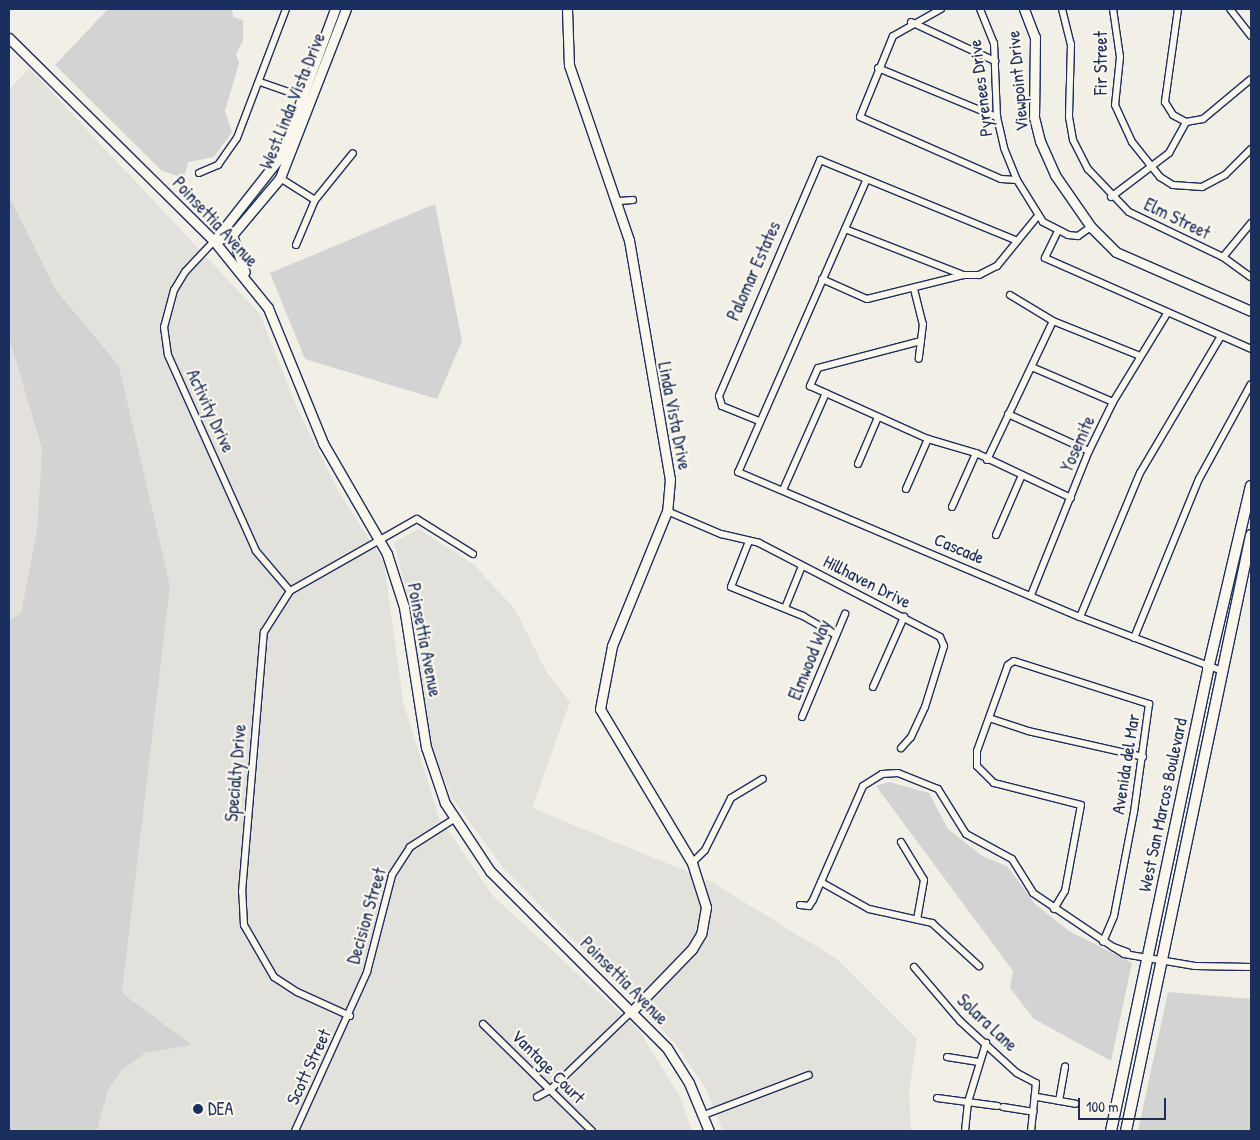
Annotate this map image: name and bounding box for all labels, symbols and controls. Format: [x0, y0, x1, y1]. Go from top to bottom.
street label: West Linda Vista Drive [256, 30, 330, 172]
street label: Viewpoint Drive [1003, 30, 1033, 132]
street label: Fir Street [1090, 31, 1112, 95]
street label: Pyrenees Drive [964, 38, 998, 138]
street label: Poinsettia Avenue [168, 172, 262, 272]
street label: Elm Street [1140, 194, 1214, 244]
street label: Palomar Estates [722, 218, 786, 324]
street label: Linda Vista Drive [653, 360, 695, 472]
street label: Activity Drive [181, 366, 239, 456]
street label: Yosemite [1056, 413, 1100, 475]
street label: Cascade [931, 529, 987, 569]
street label: Hillhaven Drive [820, 551, 914, 613]
street label: Poinsettia Avenue [402, 581, 446, 699]
street label: Elmwood Way [784, 617, 836, 703]
street label: Avenida del Mar [1107, 712, 1145, 816]
street label: West San Marcos Boulevard [1134, 716, 1192, 894]
street label: Specialty Drive [221, 723, 251, 823]
street label: Decision Street [343, 865, 391, 967]
street label: Poinsettia Avenue [576, 933, 672, 1029]
street label: Solara Lane [952, 990, 1022, 1056]
street label: Scott Street [282, 1026, 336, 1108]
street label: Vantage Court [507, 1026, 589, 1108]
scale bar [1080, 1088, 1168, 1120]
text: 100 m [1086, 1096, 1119, 1117]
place label: DEA [208, 1098, 233, 1120]
marker: DEA [192, 1103, 204, 1115]

